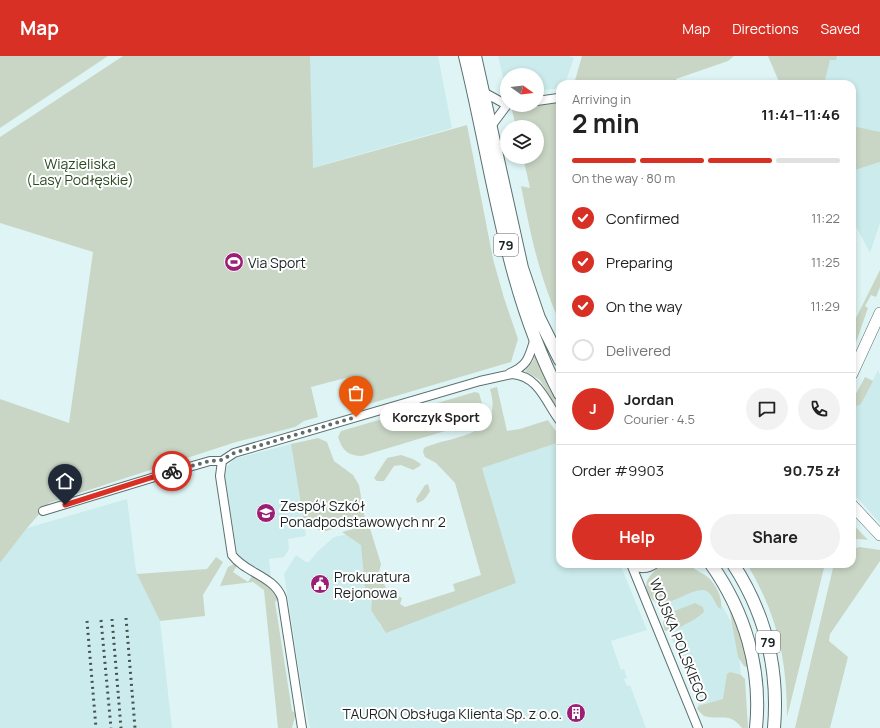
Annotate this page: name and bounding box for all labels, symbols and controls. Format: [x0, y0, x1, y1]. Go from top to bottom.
text: Map [20, 15, 59, 41]
text: Map [682, 19, 710, 38]
text: Directions [732, 19, 799, 38]
text: Saved [821, 19, 860, 38]
north arrow [500, 68, 544, 112]
map controls [500, 68, 544, 164]
text: Arriving in [572, 90, 631, 108]
text: 11:41–11:46 [761, 104, 840, 125]
text: 2 min [572, 105, 640, 141]
button: layers [500, 120, 544, 164]
park label: Wiązieliska (Lasy Podłęskie) [26, 154, 134, 189]
text: On the way · 80 m [572, 169, 675, 187]
icon: check [572, 207, 594, 229]
text: Confirmed [606, 208, 679, 229]
text: 11:22 [811, 209, 840, 227]
road number: 79 [494, 234, 518, 256]
sports icon: Via Sport [223, 251, 245, 273]
icon: check [572, 251, 594, 273]
text: Preparing [606, 252, 673, 273]
place label: Via Sport [248, 253, 306, 272]
text: 11:25 [811, 253, 840, 271]
icon: check [572, 295, 594, 317]
text: On the way [606, 296, 682, 317]
text: 11:29 [810, 297, 840, 315]
text: Delivered [606, 340, 671, 361]
pin [339, 376, 373, 417]
icon: bag [345, 382, 367, 404]
button: chat [746, 388, 788, 430]
button: phone [798, 388, 840, 430]
text: Jordan [624, 389, 674, 410]
text: J [589, 398, 597, 419]
callout: Korczyk Sport [380, 403, 492, 431]
text: Korczyk Sport [392, 408, 480, 426]
text: Courier · 4.5 [624, 410, 695, 428]
courier [152, 451, 192, 491]
icon: bike [161, 460, 183, 482]
text: Order #9903 [572, 460, 664, 481]
text: 90.75 zł [783, 460, 840, 481]
pin [48, 464, 82, 505]
icon: home [54, 470, 76, 492]
place label: Zespół Szkół Ponadpodstawowych nr 2 [280, 496, 446, 531]
school or university icon: Zespół Szkół Ponadpodstawowych nr 2 [255, 502, 277, 524]
button: Help [572, 514, 702, 560]
button: Share [710, 514, 840, 560]
place label: Prokuratura Rejonowa [334, 567, 410, 602]
public building icon: Prokuratura Rejonowa [309, 573, 331, 595]
street label: WOJSKA POLSKIEGO [646, 575, 712, 705]
road number: 79 [756, 631, 780, 653]
building icon: TAURON Obsługa Klienta Sp. z o.o. [565, 702, 587, 724]
place label: TAURON Obsługa Klienta Sp. z o.o. [342, 704, 562, 723]

